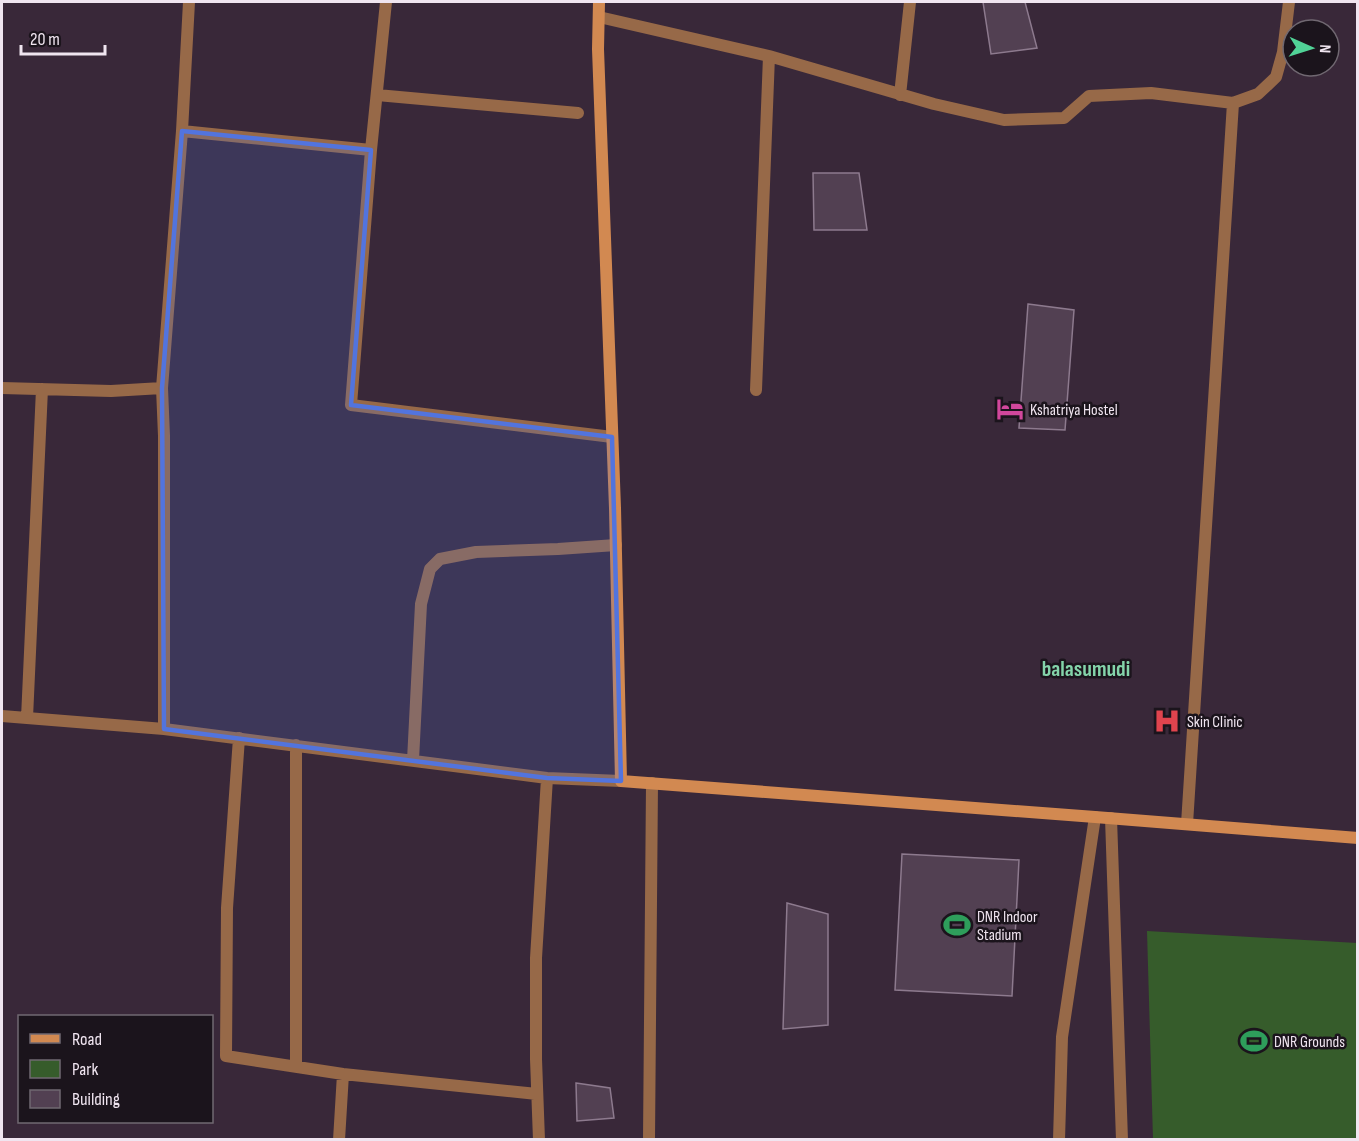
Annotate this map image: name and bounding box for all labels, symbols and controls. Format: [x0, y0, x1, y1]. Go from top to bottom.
scale bar [21, 18, 105, 56]
north arrow [1281, 18, 1341, 78]
text: 20 m [30, 29, 60, 50]
text: N [1315, 44, 1334, 53]
hotel icon: Kshatriya Hostel [995, 394, 1025, 424]
place label: Kshatriya Hostel [1030, 401, 1118, 420]
district label: balasumudi [1042, 656, 1130, 683]
hospital icon: Skin Clinic [1152, 706, 1182, 736]
place label: Skin Clinic [1187, 713, 1243, 732]
place label: DNR Indoor Stadium [977, 908, 1038, 945]
sports icon: DNR Indoor Stadium [942, 910, 972, 940]
legend [18, 1015, 213, 1123]
sports icon: DNR Grounds [1239, 1026, 1269, 1056]
text: Road [72, 1029, 102, 1050]
place label: DNR Grounds [1274, 1033, 1345, 1052]
text: Park [72, 1059, 98, 1080]
text: Building [72, 1089, 120, 1110]

